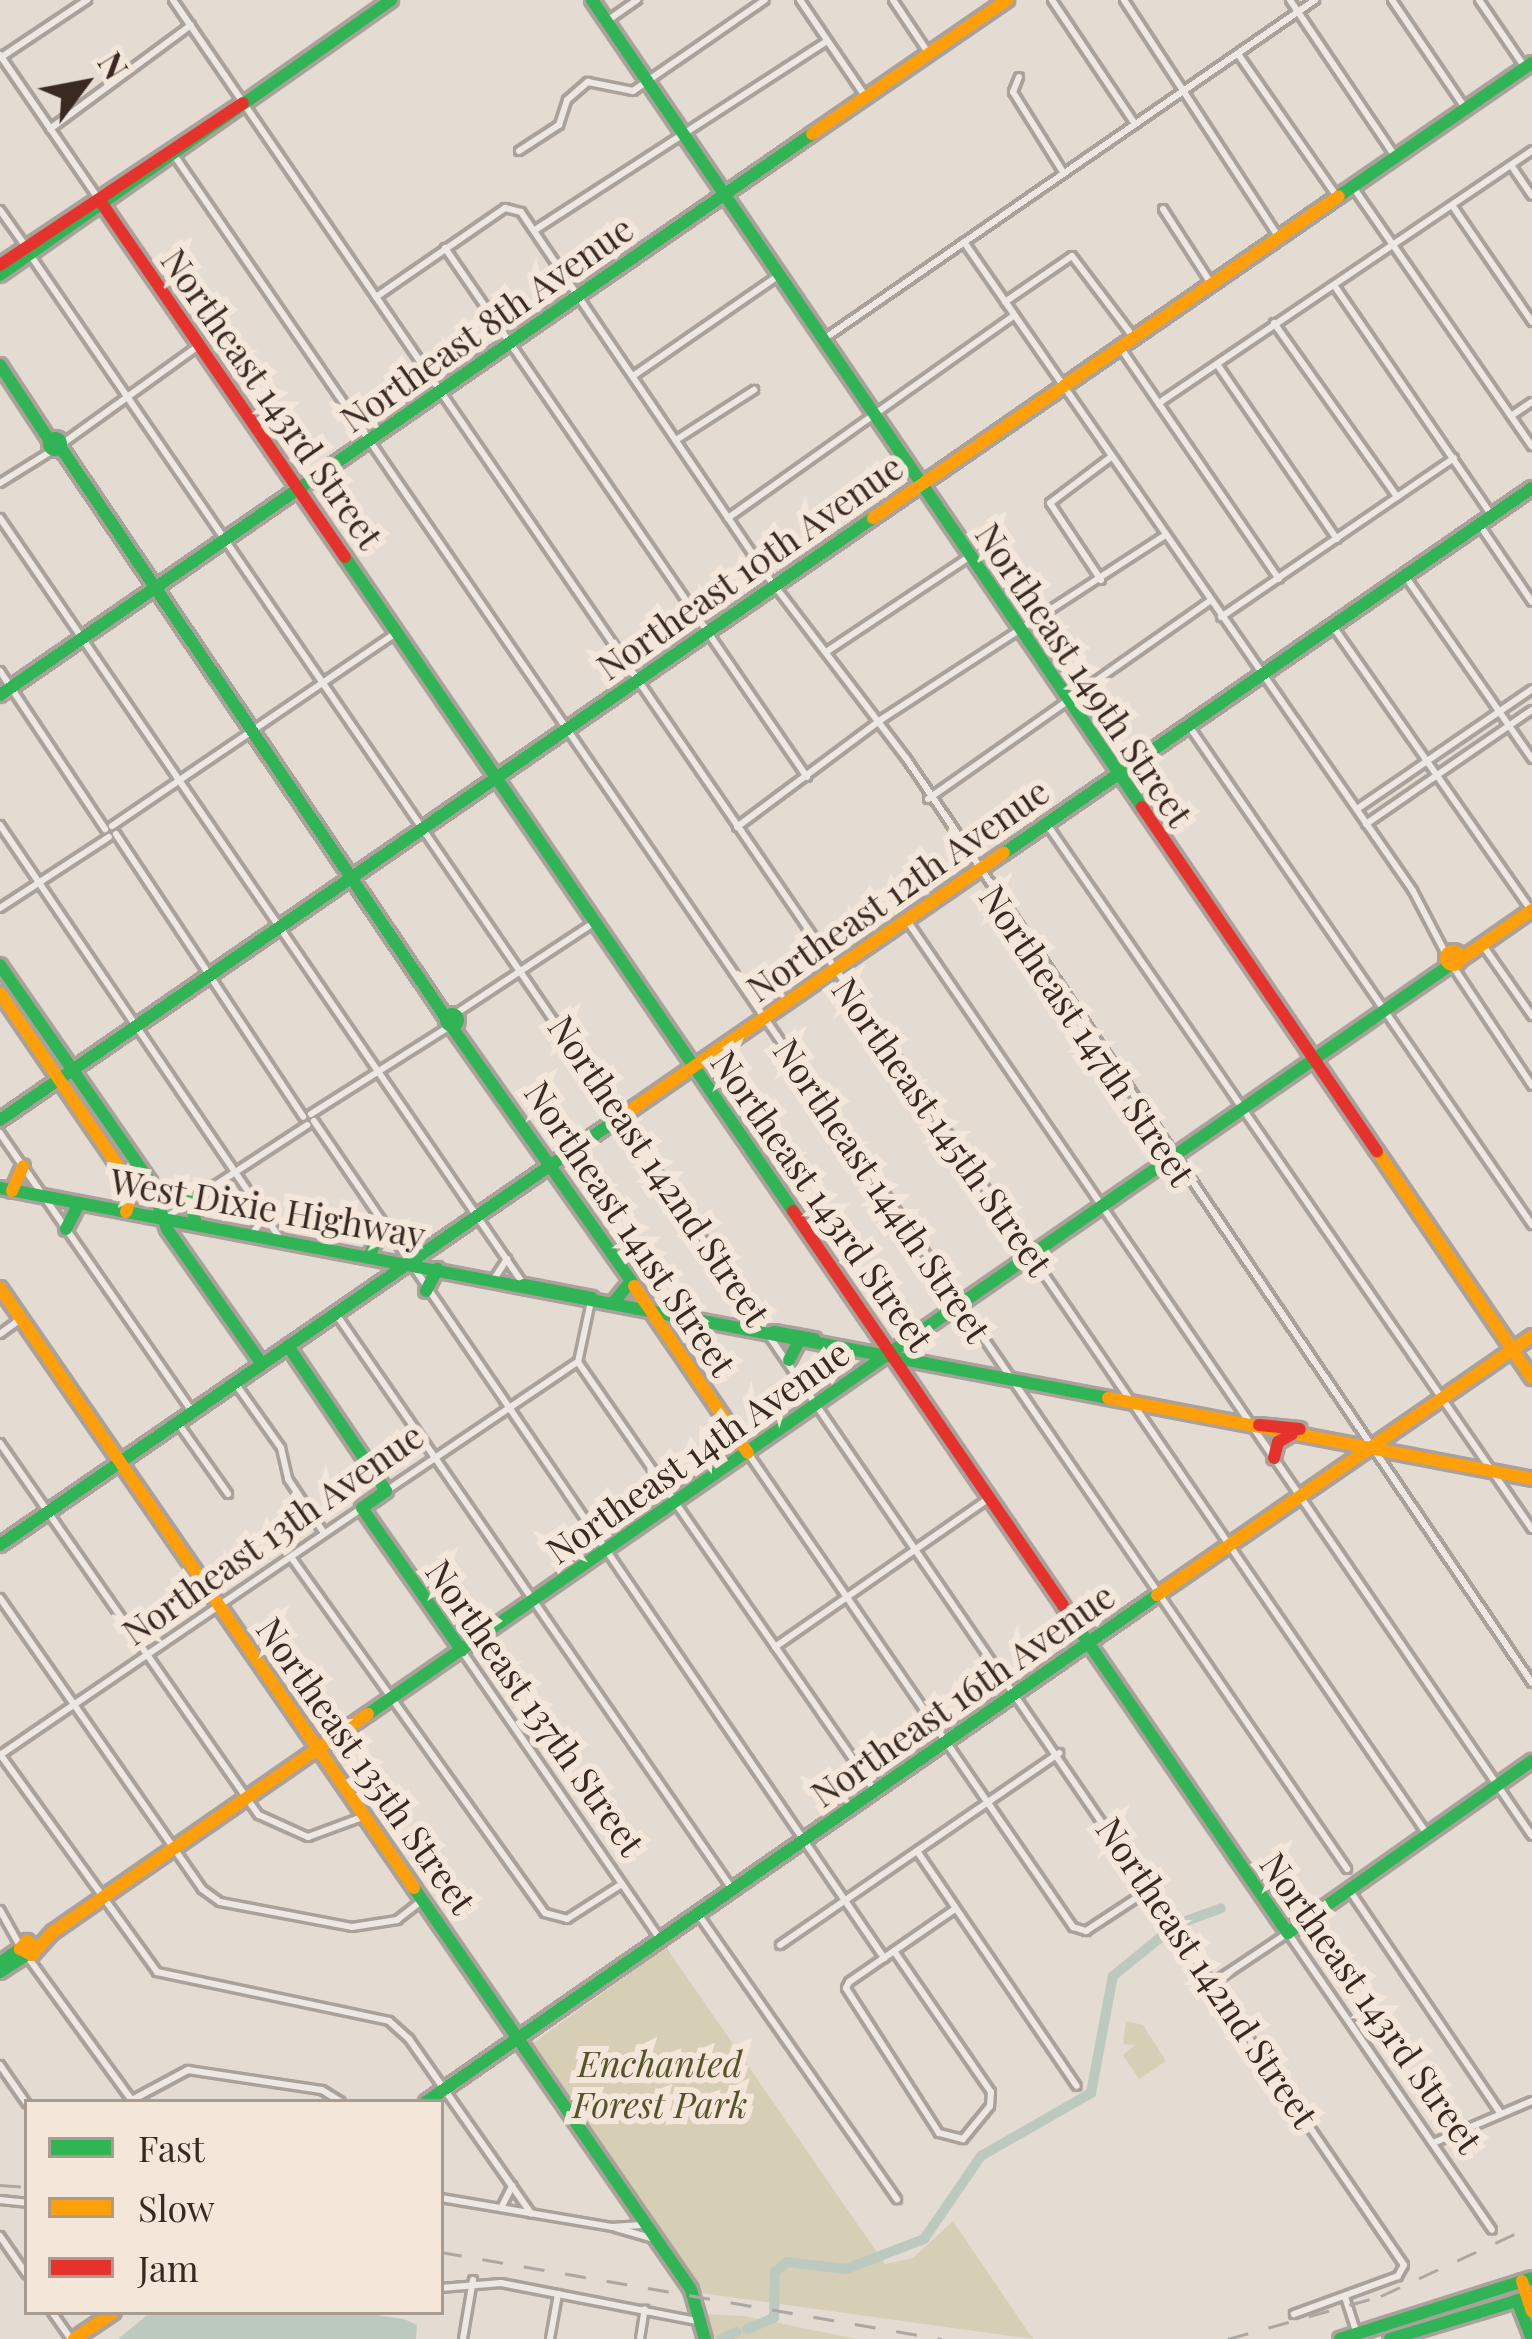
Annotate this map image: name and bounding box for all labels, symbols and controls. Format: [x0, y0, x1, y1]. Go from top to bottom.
north arrow [24, 24, 144, 144]
text: N [90, 43, 139, 87]
street label: Northeast 8th Avenue [331, 205, 641, 441]
street label: Northeast 143rd Street [153, 239, 393, 557]
street label: Northeast 10th Avenue [587, 444, 911, 688]
street label: Northeast 149th Street [967, 514, 1203, 834]
street label: Northeast 12th Avenue [737, 768, 1057, 1010]
street label: Northeast 147th Street [971, 877, 1205, 1193]
street label: Northeast 145th Street [824, 969, 1062, 1283]
street label: Northeast 142nd Street [540, 1007, 780, 1333]
street label: Northeast 144th Street [765, 1030, 1001, 1350]
street label: Northeast 143rd Street [703, 1041, 943, 1359]
street label: Northeast 141st Street [516, 1072, 746, 1384]
street label: West Dixie Highway [107, 1158, 429, 1256]
street label: Northeast 14th Avenue [537, 1330, 857, 1572]
street label: Northeast 13th Avenue [113, 1412, 431, 1654]
street label: Northeast 137th Street [418, 1551, 654, 1863]
street label: Northeast 16th Avenue [801, 1572, 1123, 1816]
street label: Northeast 135th Street [248, 1609, 486, 1921]
street label: Northeast 142nd Street [1088, 1809, 1328, 2135]
street label: Northeast 143rd Street [1252, 1843, 1492, 2161]
park label: Enchanted Forest Park [573, 2040, 747, 2125]
legend [24, 2099, 444, 2315]
text: Fast [138, 2123, 205, 2171]
text: Slow [138, 2183, 215, 2231]
text: Jam [138, 2243, 199, 2291]

